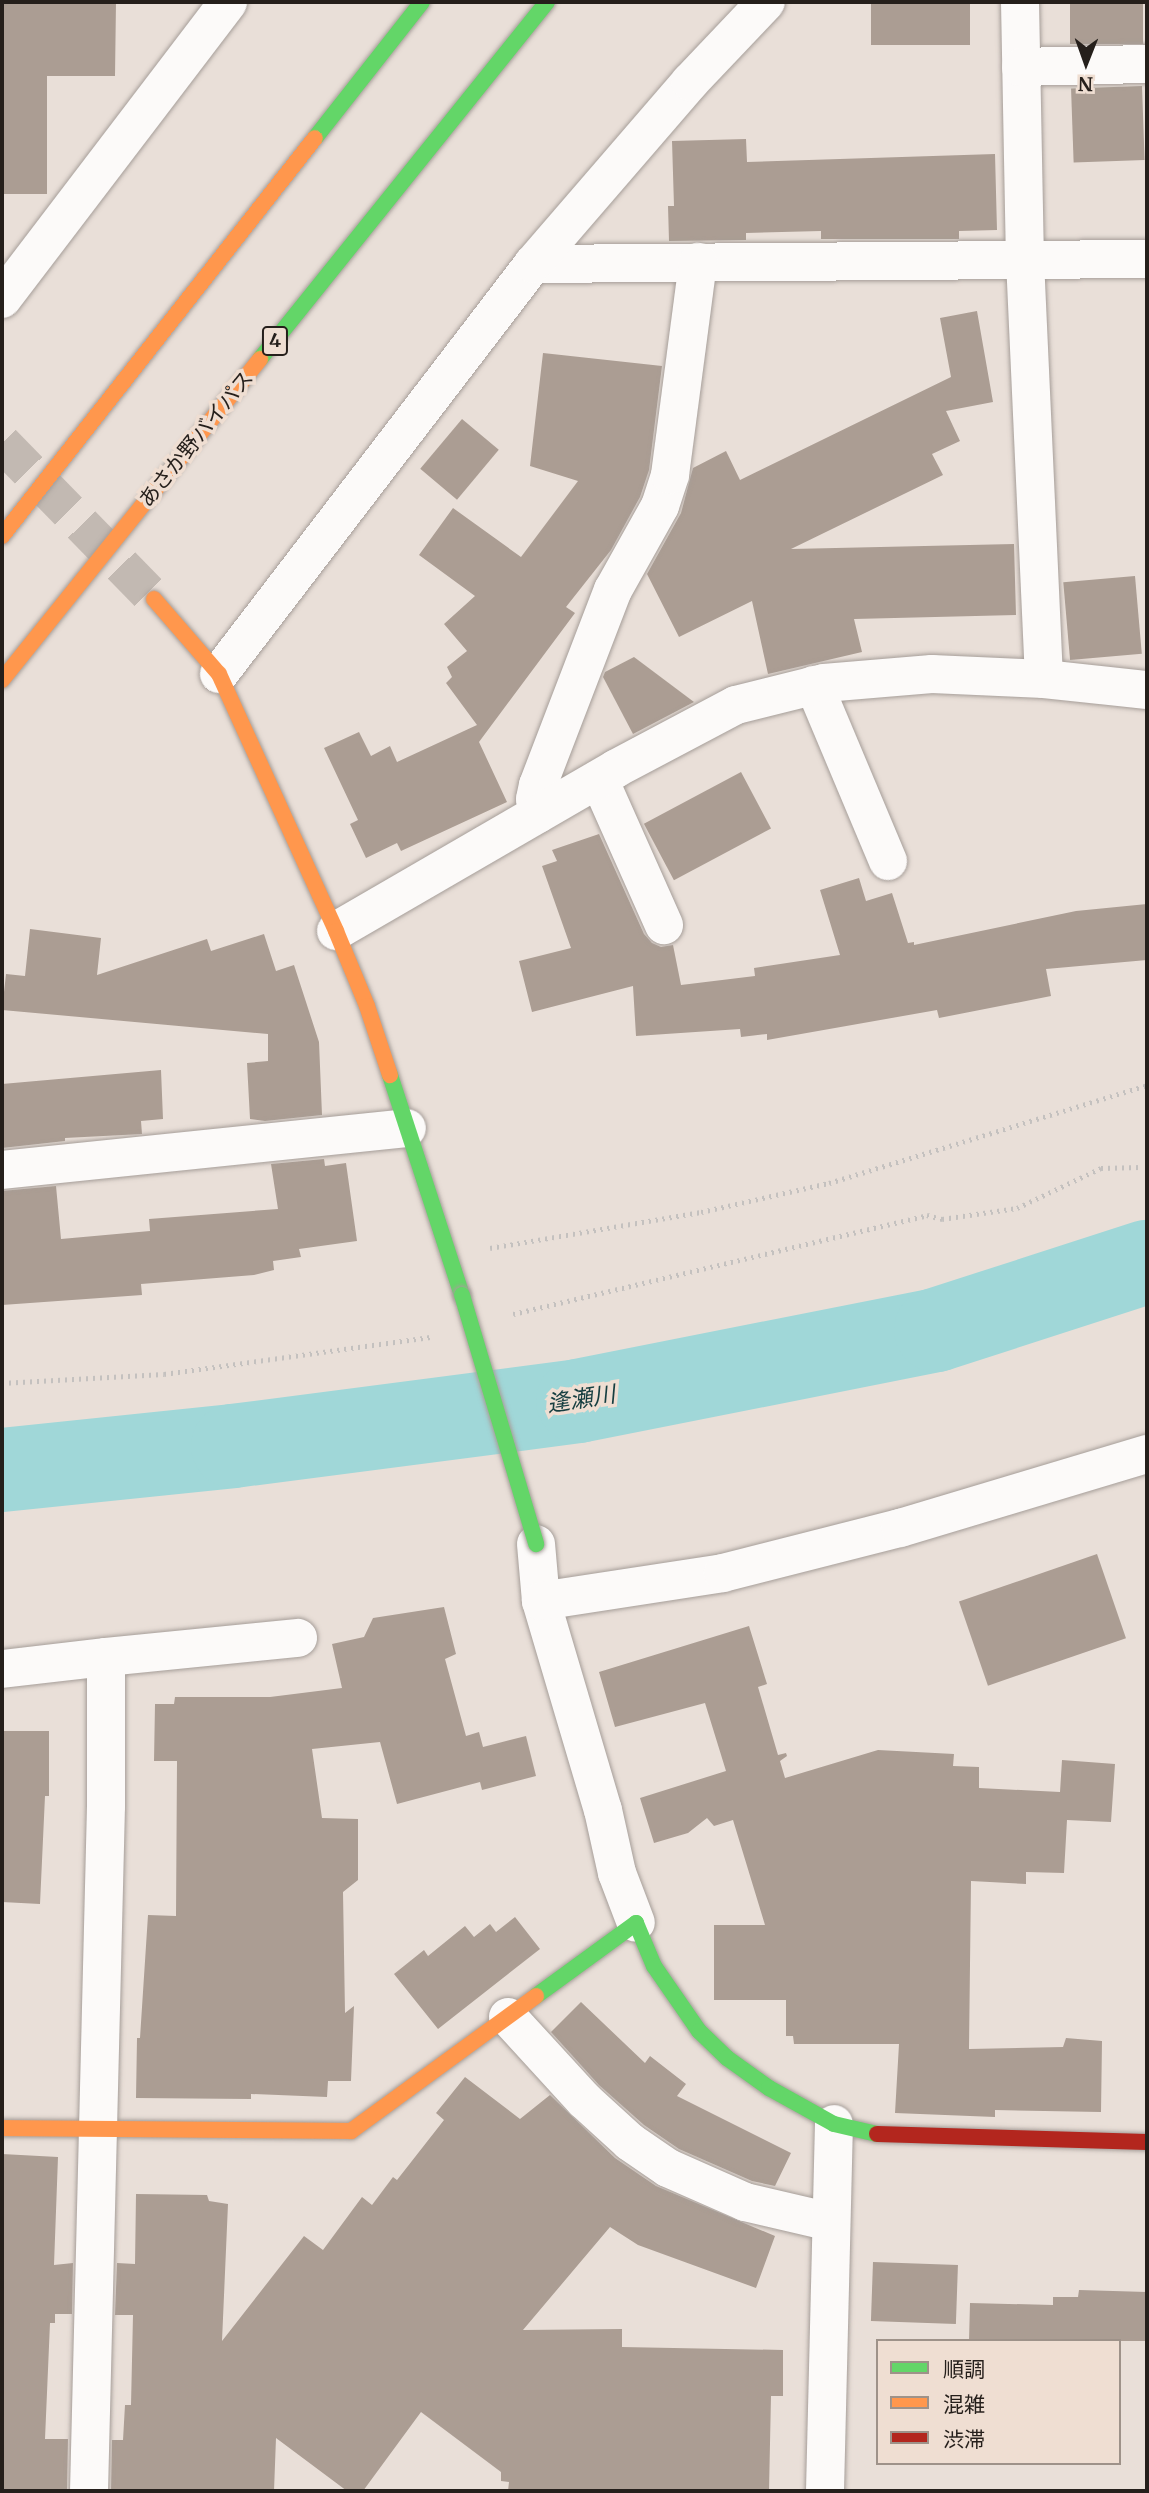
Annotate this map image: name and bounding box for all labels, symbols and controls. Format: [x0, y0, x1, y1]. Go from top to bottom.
north arrow [1051, 28, 1121, 98]
text: N [1078, 72, 1093, 96]
road number: 4 [261, 326, 289, 356]
street label: あさか野バイパス [133, 366, 259, 512]
water label: 逢瀬川 [545, 1380, 617, 1418]
legend [876, 2339, 1121, 2465]
text: 順調 [943, 2356, 985, 2383]
text: 混雑 [943, 2391, 985, 2418]
text: 渋滞 [943, 2426, 985, 2453]

